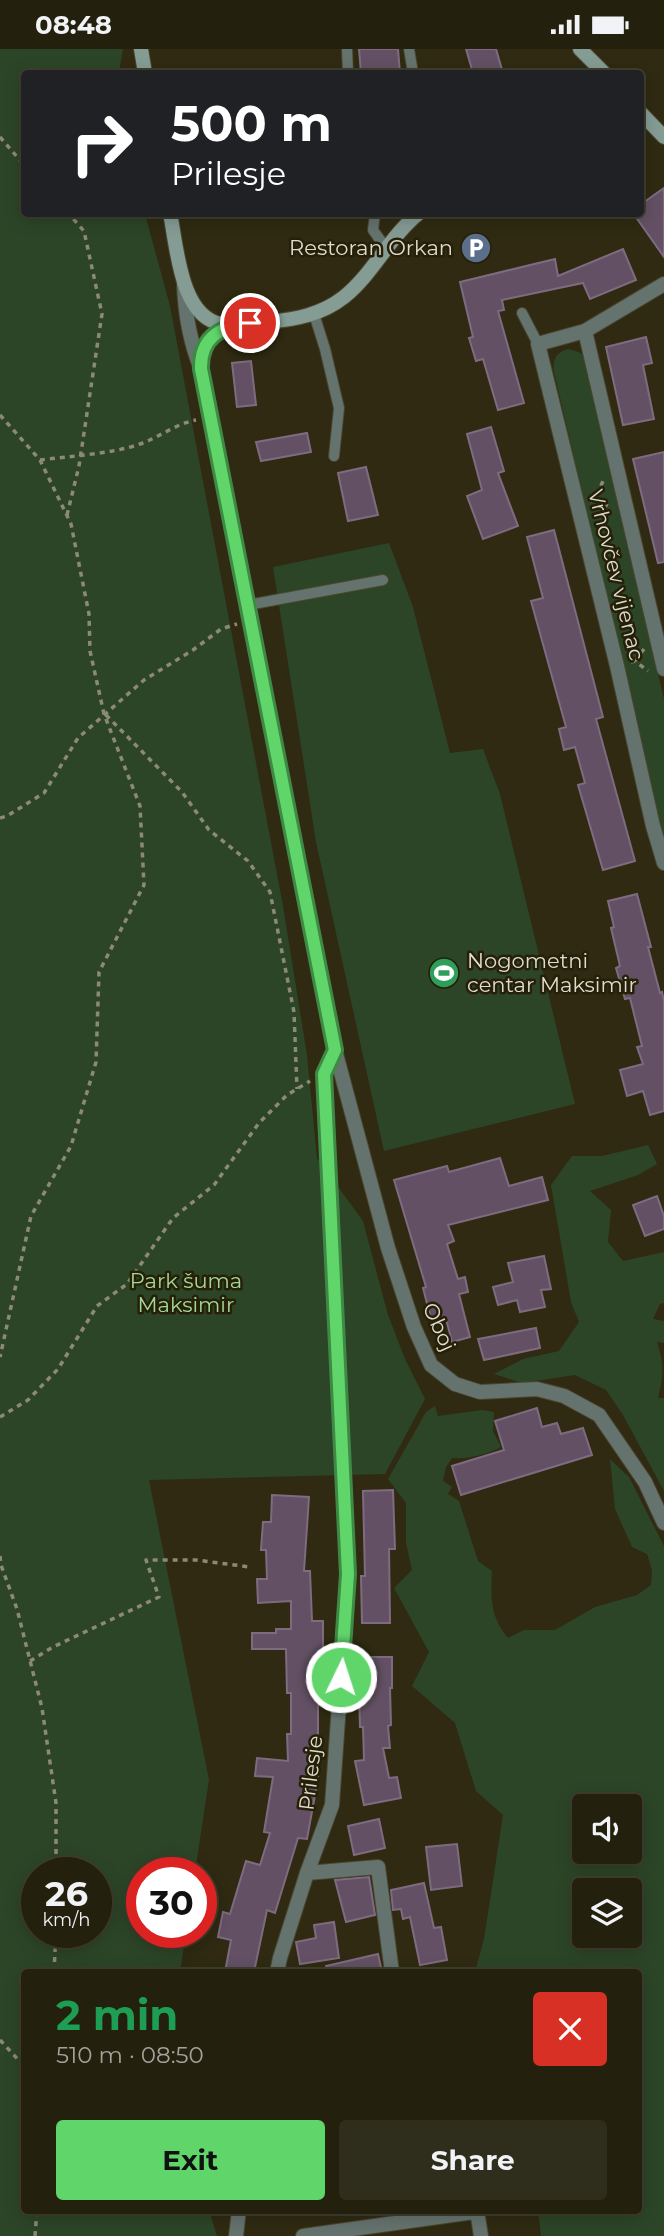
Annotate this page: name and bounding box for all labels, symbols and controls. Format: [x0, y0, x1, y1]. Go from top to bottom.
text: 08:48 [35, 9, 112, 41]
text: 500 m [171, 94, 332, 153]
icon: right [56, 98, 147, 189]
text: Prilesje [171, 154, 286, 193]
parking icon: Restoran Orkan [459, 231, 493, 265]
place label: Restoran Orkan [289, 235, 453, 260]
pin [220, 293, 280, 353]
icon: arrive [231, 304, 269, 342]
street label: Vrhovčev vijenac [583, 487, 650, 663]
place label: Nogometni centar Maksimir [467, 948, 637, 997]
sports icon: Nogometni centar Maksimir [427, 956, 461, 990]
park label: Park šuma Maksimir [130, 1268, 242, 1317]
street label: Oboj [418, 1299, 461, 1355]
position arrow [304, 1640, 378, 1714]
street label: Prilesje [293, 1734, 328, 1812]
map controls [572, 1794, 642, 1948]
button: sound [572, 1794, 642, 1864]
speed limit sign: 30 [126, 1857, 217, 1948]
text: 26 [45, 1872, 88, 1915]
button: layers [572, 1878, 642, 1948]
text: km/h [42, 1909, 91, 1931]
text: 2 min [56, 1989, 178, 2041]
button: close [533, 1992, 607, 2066]
text: 510 m · 08:50 [56, 2041, 204, 2069]
button: Exit [56, 2120, 325, 2200]
button: Share [339, 2120, 607, 2200]

